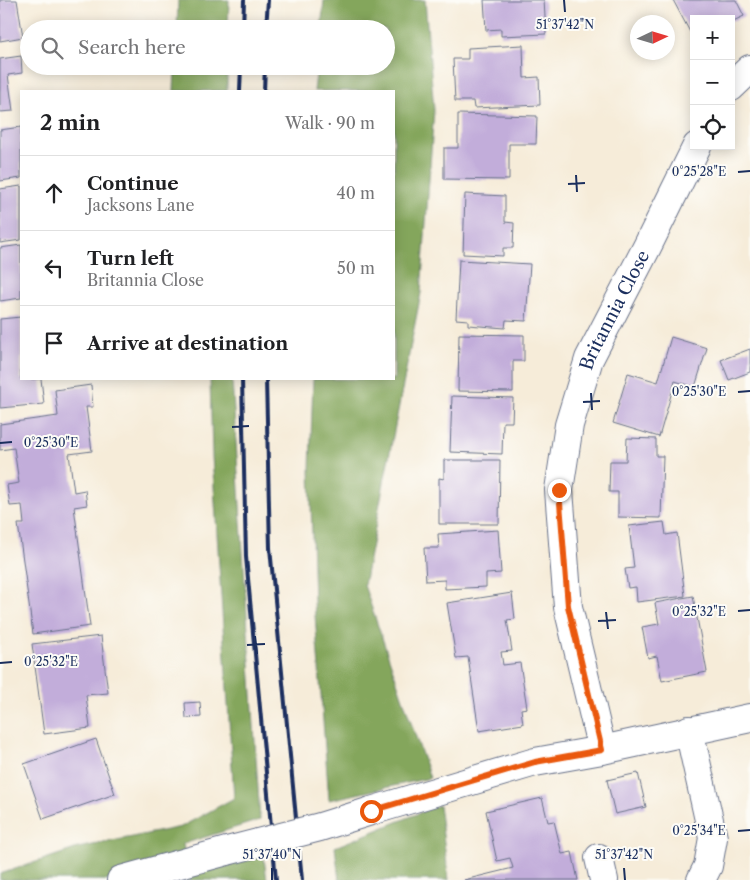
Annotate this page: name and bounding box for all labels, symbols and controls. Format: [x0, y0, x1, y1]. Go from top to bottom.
north arrow [630, 15, 675, 60]
map controls [690, 15, 735, 150]
button: + [690, 15, 735, 60]
text: 51°37'42"N [536, 17, 594, 32]
search box [20, 20, 395, 75]
icon: search [38, 34, 66, 62]
text: Search here [78, 36, 186, 59]
button: − [690, 60, 735, 105]
button: locate [690, 105, 735, 150]
text: 2 min [40, 110, 100, 135]
text: Walk · 90 m [285, 113, 375, 133]
text: 0°25'28"E [672, 164, 726, 179]
text: Continue [87, 172, 179, 195]
icon: ahead [40, 179, 68, 207]
text: 40 m [336, 183, 375, 203]
text: Jacksons Lane [87, 195, 194, 215]
text: Turn left [87, 247, 174, 270]
street label: Britannia Close [575, 247, 654, 373]
icon: left [40, 254, 68, 282]
text: 50 m [337, 258, 375, 278]
text: Britannia Close [87, 270, 204, 290]
icon: arrive [40, 329, 68, 357]
text: Arrive at destination [87, 332, 288, 355]
text: 0°25'30"E [672, 384, 726, 399]
text: 0°25'30"E [24, 435, 78, 450]
route end [548, 479, 571, 502]
text: 0°25'32"E [672, 604, 726, 619]
text: 0°25'32"E [24, 654, 78, 669]
route start [360, 800, 383, 823]
text: 0°25'34"E [672, 823, 726, 838]
text: 51°37'40"N [243, 847, 301, 862]
text: 51°37'42"N [595, 847, 653, 862]

